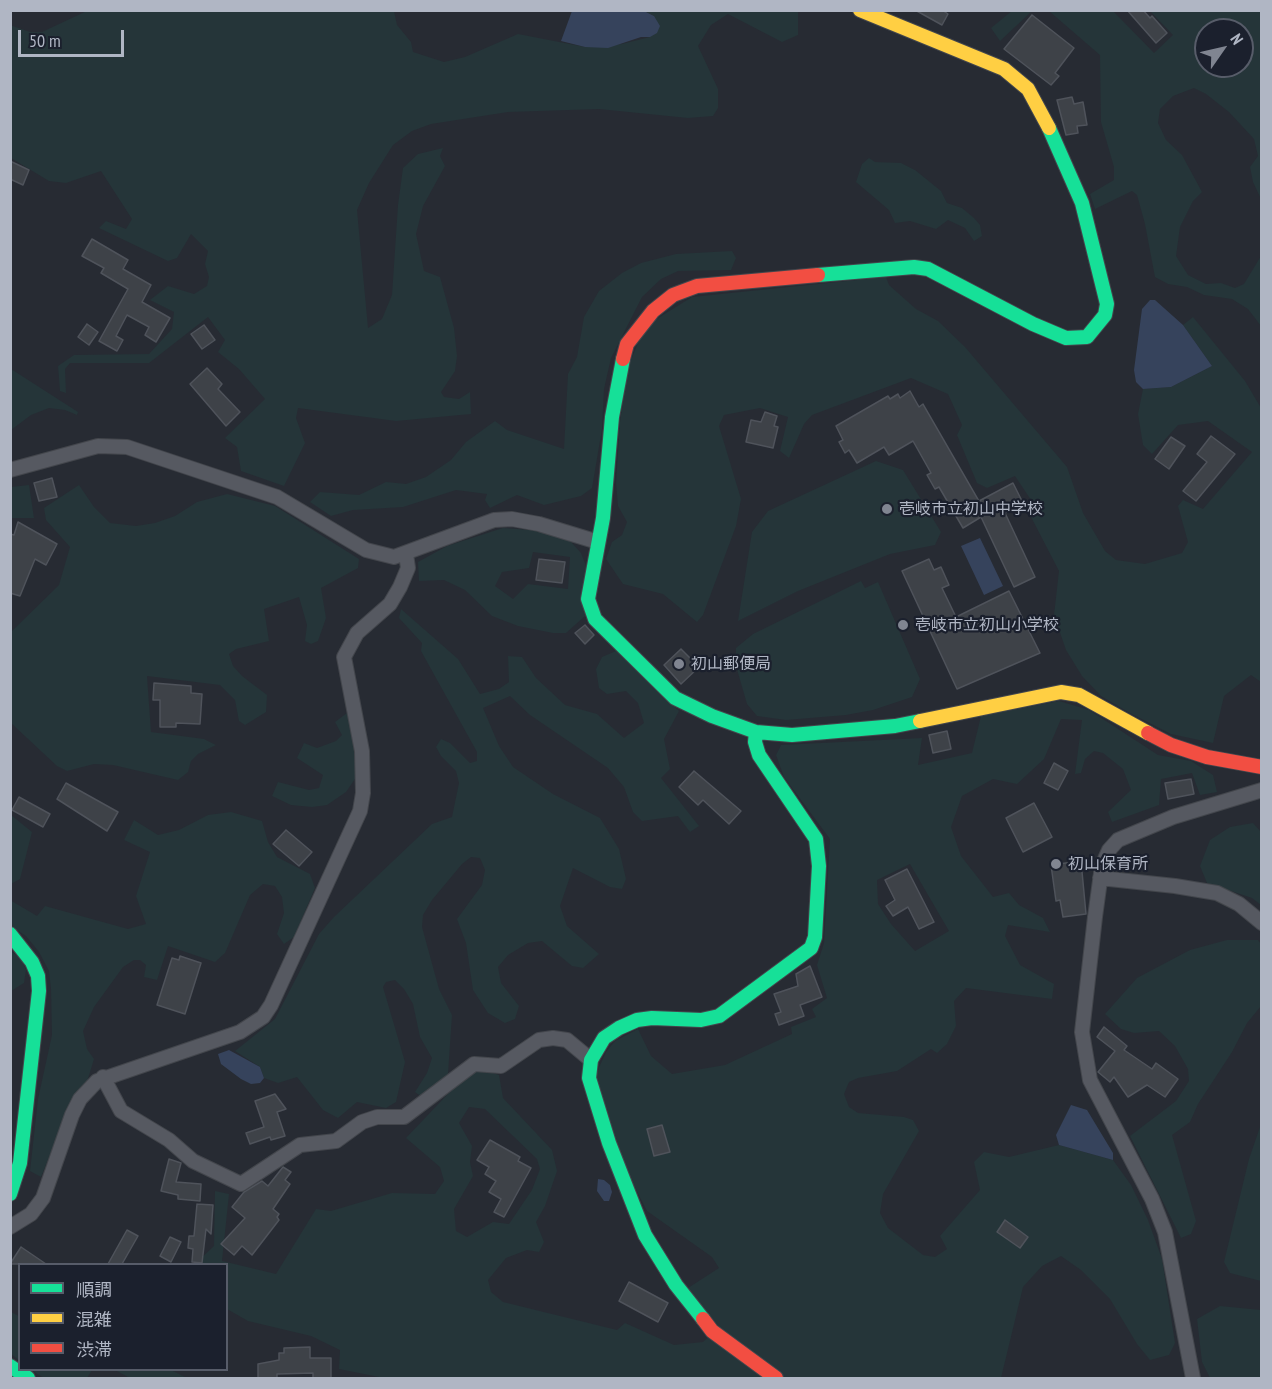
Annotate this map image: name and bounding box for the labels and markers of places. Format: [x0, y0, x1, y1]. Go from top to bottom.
place label: 壱岐市立初山中学校 [899, 499, 1043, 519]
marker: 壱岐市立初山中学校 [880, 502, 894, 516]
place label: 壱岐市立初山小学校 [915, 615, 1059, 635]
marker: 壱岐市立初山小学校 [896, 618, 910, 632]
place label: 初山郵便局 [691, 654, 771, 674]
marker: 初山郵便局 [672, 657, 686, 671]
place label: 初山保育所 [1068, 854, 1148, 874]
marker: 初山保育所 [1049, 857, 1063, 871]

